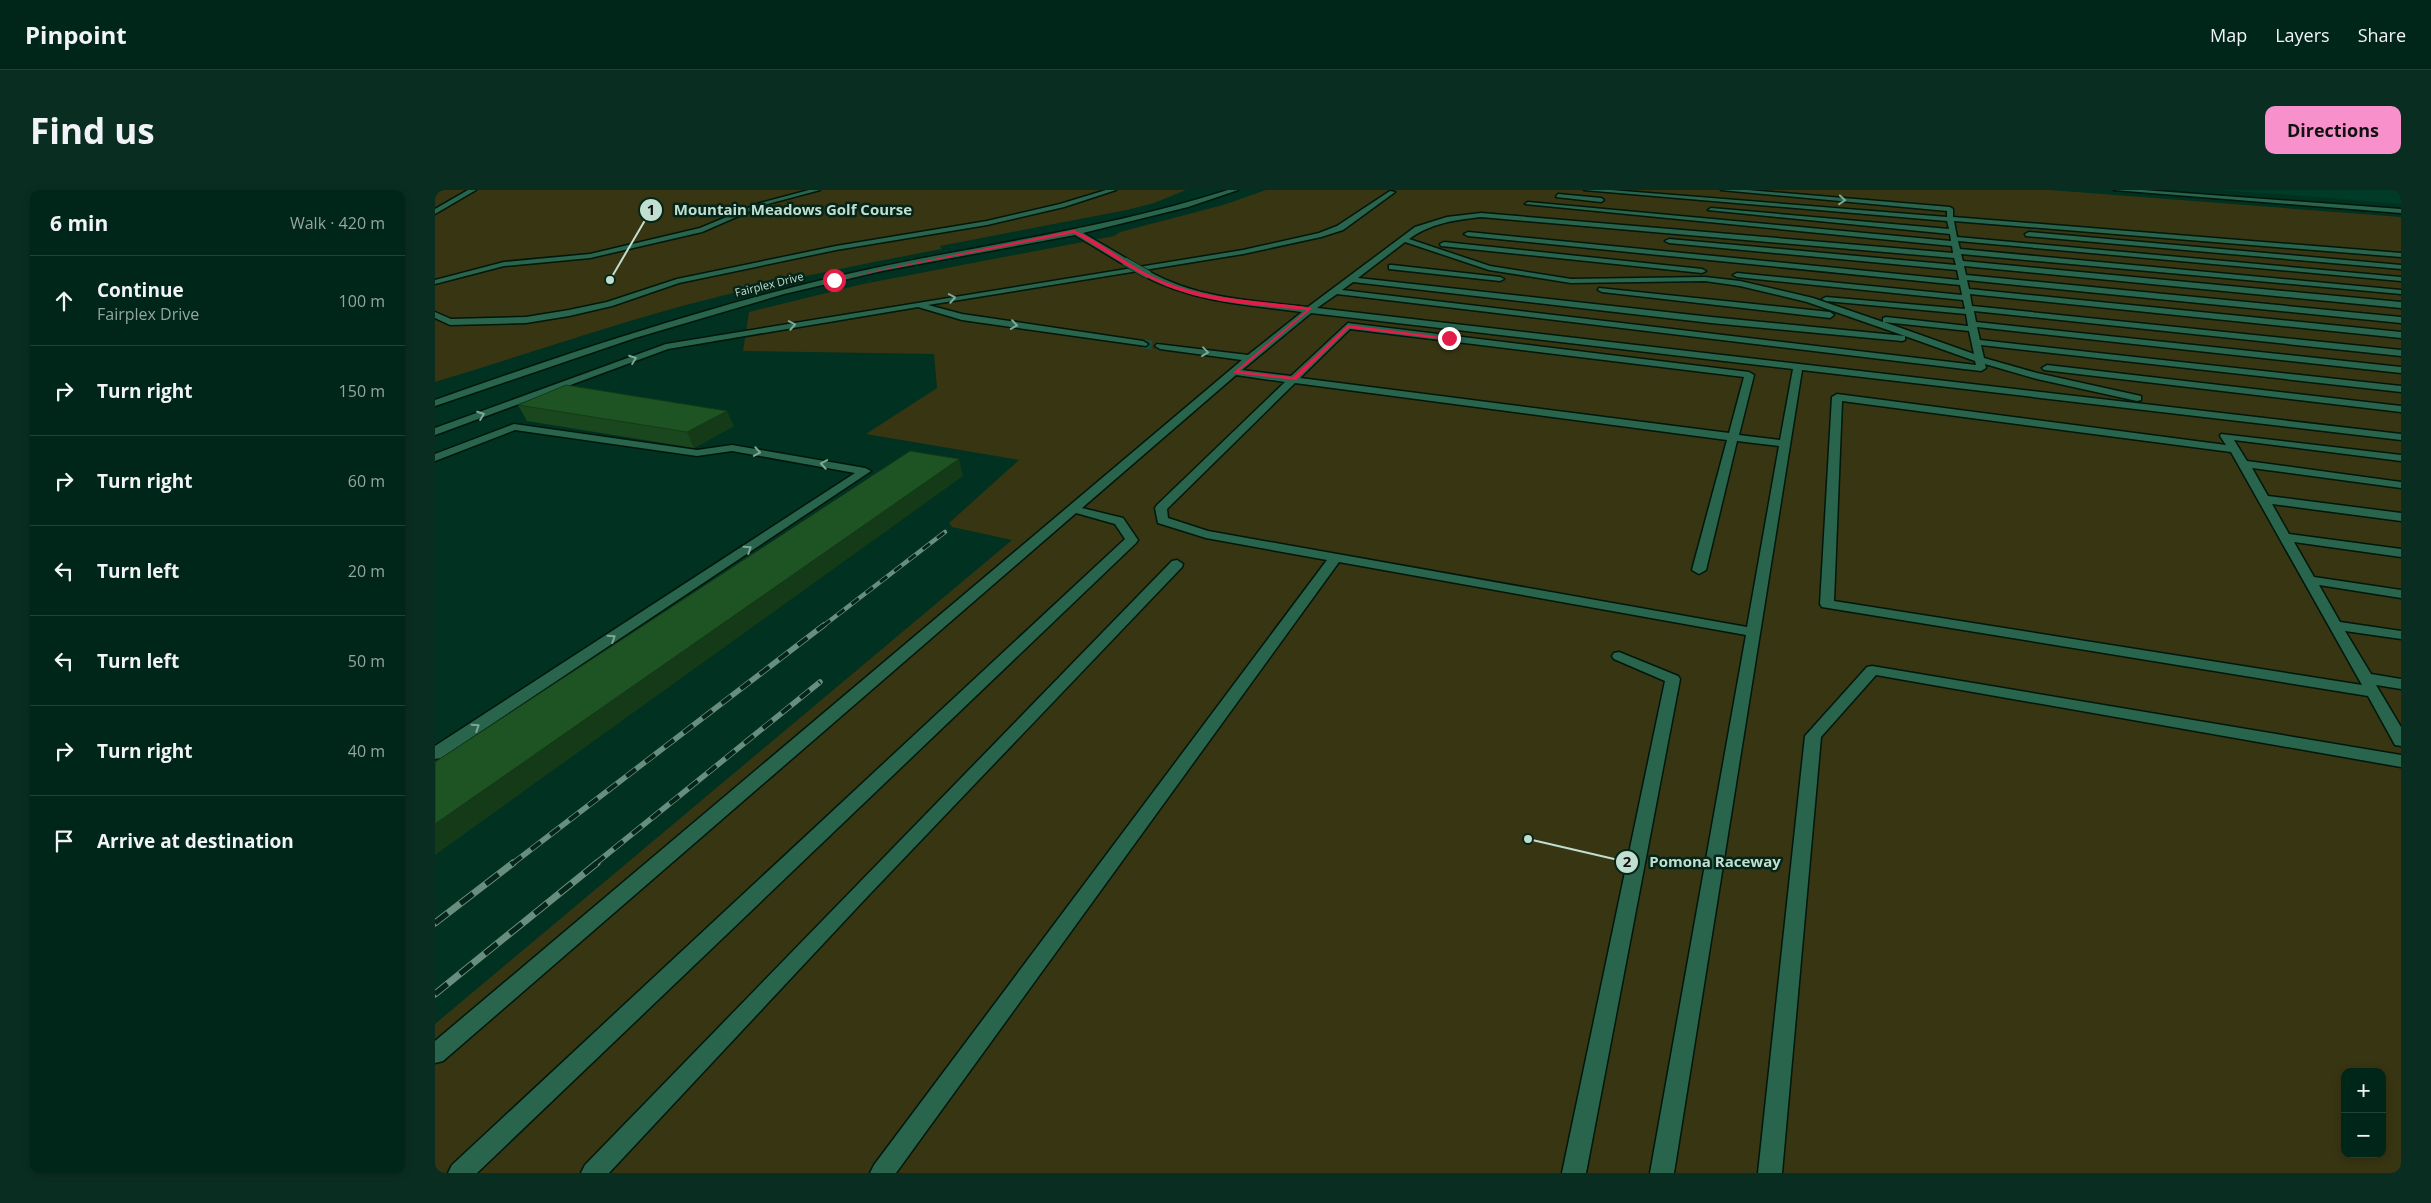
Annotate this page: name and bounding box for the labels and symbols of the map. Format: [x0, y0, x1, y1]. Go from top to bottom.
one-way arrow [1838, 194, 1846, 205]
callout: Mountain Meadows Golf Course [639, 195, 922, 225]
text: 1 [647, 199, 655, 219]
text: Mountain Meadows Golf Course [674, 199, 912, 219]
street label: Fairplex Drive [733, 268, 805, 300]
route start [823, 269, 846, 292]
one-way arrow [948, 294, 956, 304]
one-way arrow [1010, 319, 1018, 330]
one-way arrow [787, 321, 796, 331]
route end [1438, 327, 1461, 350]
one-way arrow [1201, 346, 1209, 357]
one-way arrow [629, 355, 637, 365]
one-way arrow [476, 411, 485, 421]
one-way arrow [753, 447, 762, 457]
one-way arrow [820, 459, 828, 469]
one-way arrow [742, 545, 751, 555]
one-way arrow [606, 634, 615, 644]
one-way arrow [470, 724, 479, 733]
callout: Pomona Raceway [1614, 847, 1791, 877]
text: 2 [1623, 851, 1632, 871]
text: Pomona Raceway [1649, 851, 1781, 871]

